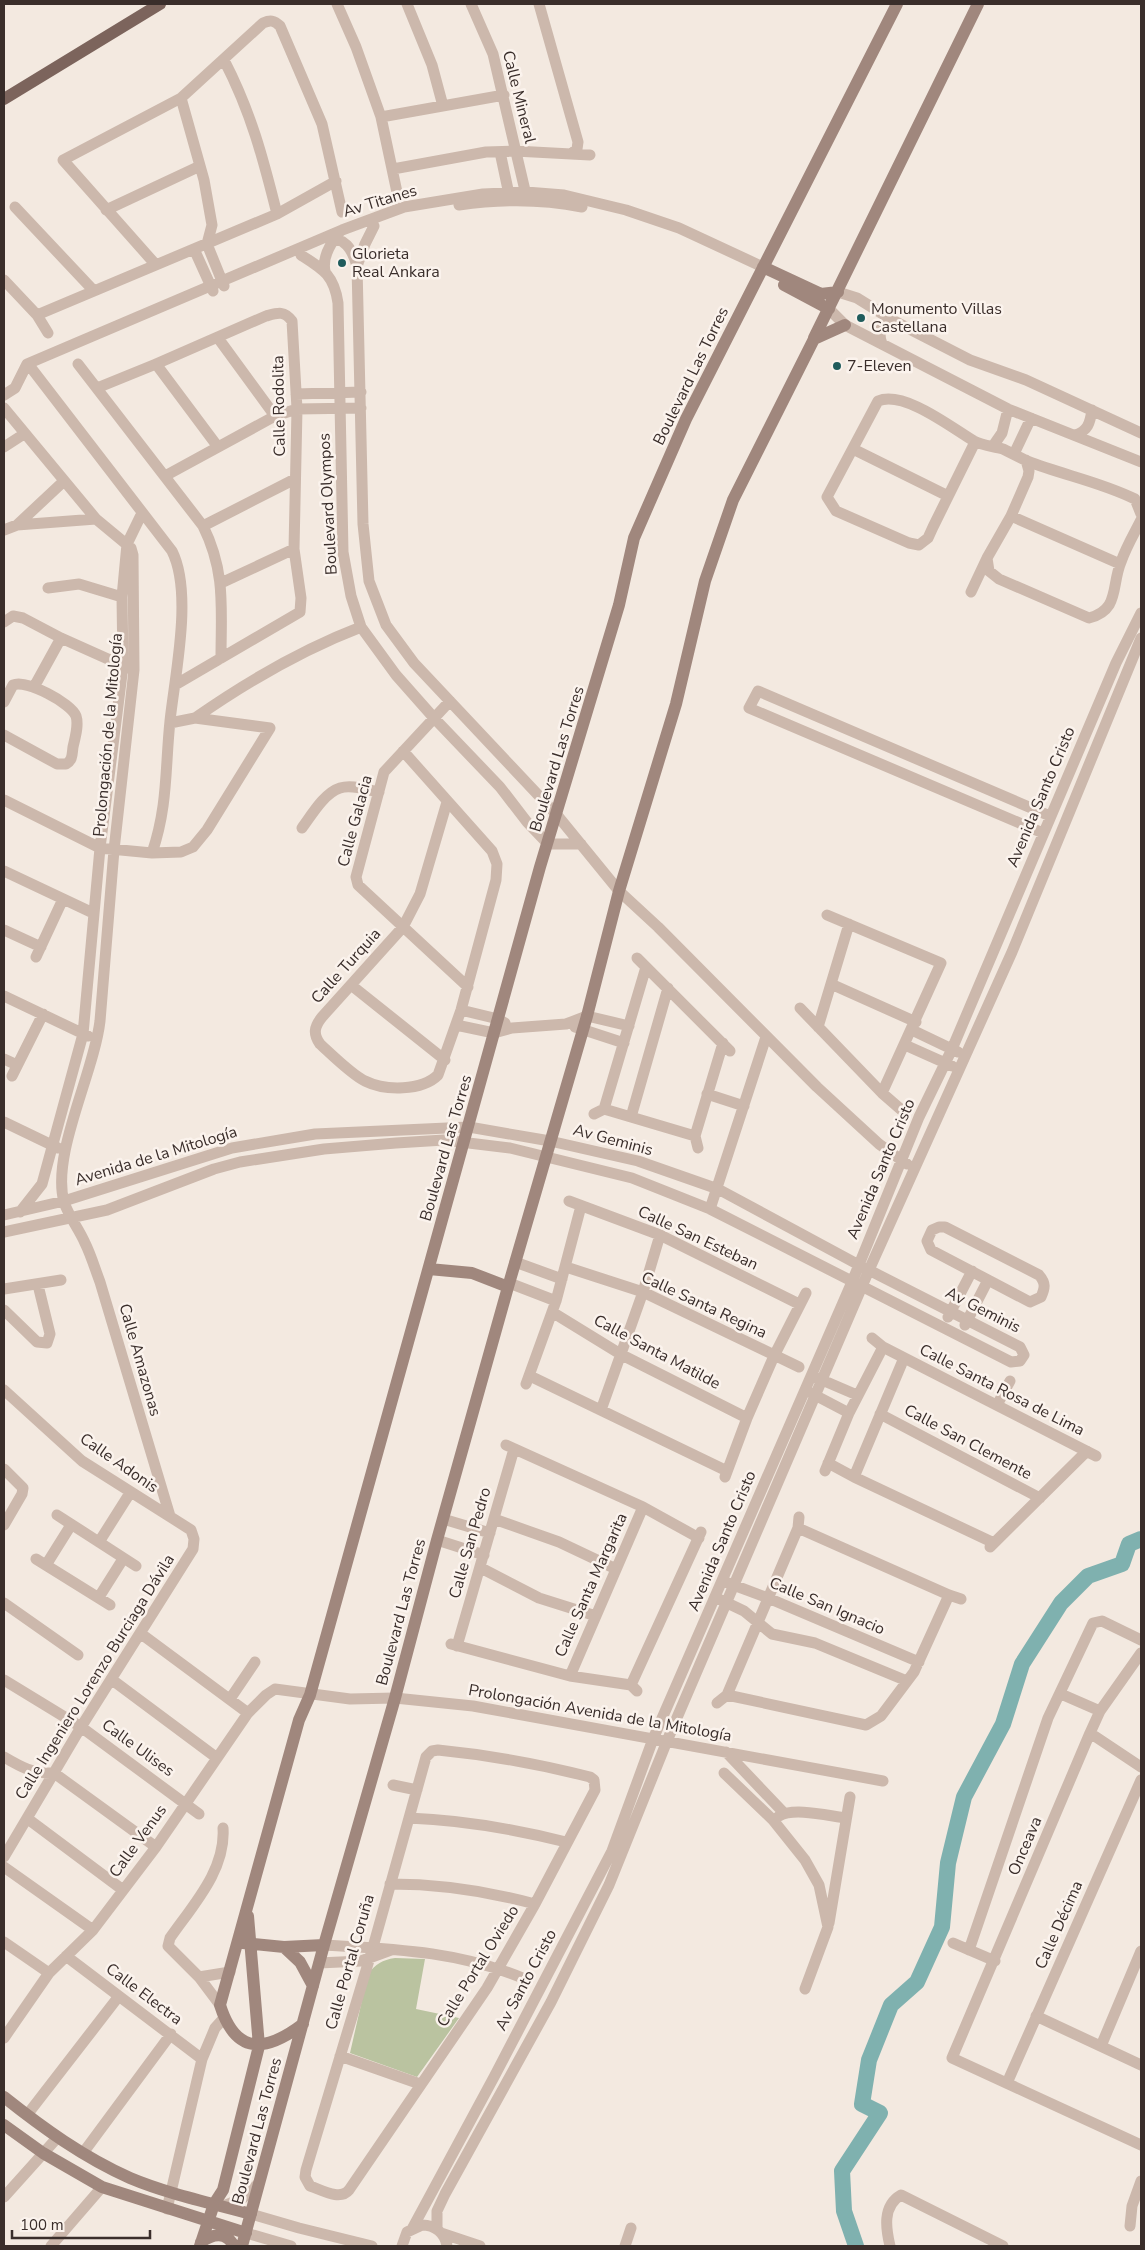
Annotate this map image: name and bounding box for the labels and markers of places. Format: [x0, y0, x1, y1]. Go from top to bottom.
place label: Glorieta Real Ankara [352, 243, 440, 283]
marker: Glorieta Real Ankara [336, 257, 348, 269]
place label: Monumento Villas Castellana [871, 298, 1002, 338]
marker: Monumento Villas Castellana [855, 312, 867, 324]
place label: 7-Eleven [847, 355, 912, 377]
marker: 7-Eleven [831, 360, 843, 372]

